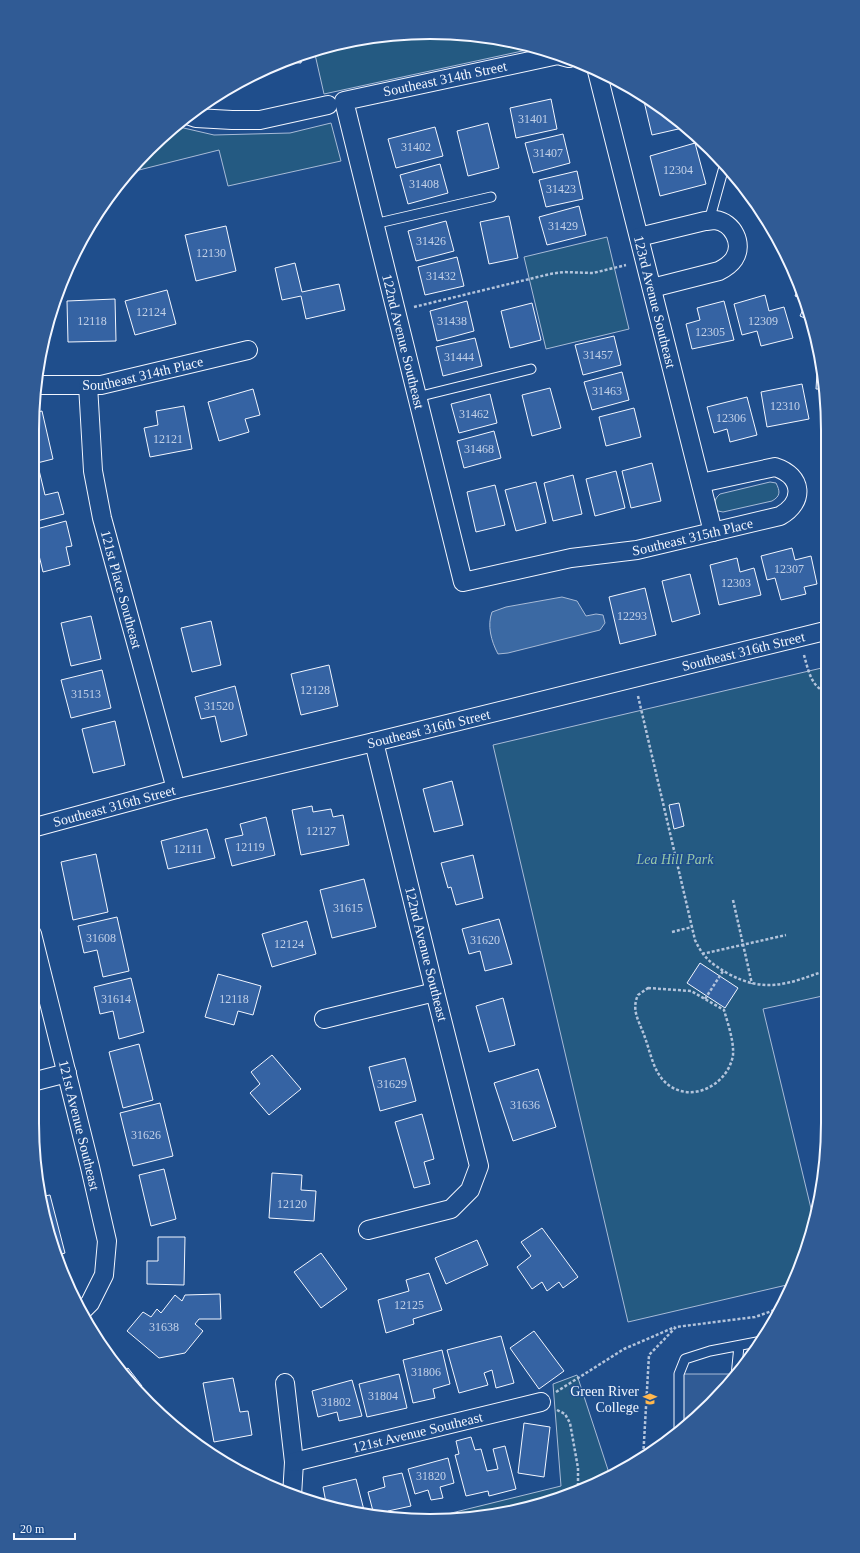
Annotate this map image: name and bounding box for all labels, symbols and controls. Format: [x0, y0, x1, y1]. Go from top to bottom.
street label: Southeast 314th Street [382, 59, 508, 99]
house number: 31401 [518, 112, 548, 126]
house number: 31402 [401, 140, 431, 154]
house number: 31407 [533, 146, 563, 160]
house number: 12304 [663, 163, 693, 177]
house number: 31408 [409, 177, 439, 191]
house number: 31423 [546, 182, 576, 196]
house number: 31429 [548, 219, 578, 233]
house number: 31426 [416, 234, 446, 248]
street label: 123rd Avenue Southeast [631, 234, 679, 370]
house number: 12130 [196, 246, 226, 260]
house number: 31432 [426, 269, 456, 283]
street label: 122nd Avenue Southeast [380, 273, 427, 410]
house number: 12124 [136, 305, 166, 319]
house number: 12118 [77, 314, 107, 328]
house number: 31438 [437, 314, 467, 328]
house number: 12309 [748, 314, 778, 328]
house number: 12305 [695, 325, 725, 339]
house number: 31457 [583, 348, 613, 362]
house number: 31444 [444, 350, 474, 364]
street label: Southeast 314th Place [82, 353, 205, 393]
house number: 31463 [592, 384, 622, 398]
house number: 12310 [770, 399, 800, 413]
house number: 31462 [459, 407, 489, 421]
house number: 12306 [716, 411, 746, 425]
house number: 12121 [153, 432, 183, 446]
house number: 31468 [464, 442, 494, 456]
street label: Southeast 315th Place [631, 515, 754, 558]
street label: 121st Place Southeast [98, 528, 145, 650]
house number: 12307 [774, 562, 804, 576]
house number: 12303 [721, 576, 751, 590]
house number: 12293 [617, 609, 647, 623]
street label: Southeast 316th Street [680, 629, 806, 673]
house number: 12128 [300, 683, 330, 697]
house number: 31513 [71, 687, 101, 701]
house number: 31520 [204, 699, 234, 713]
street label: Southeast 316th Street [366, 706, 492, 751]
street label: Southeast 316th Street [51, 782, 177, 829]
house number: 12127 [306, 824, 336, 838]
house number: 12119 [235, 840, 265, 854]
house number: 12111 [173, 842, 203, 856]
park label: Lea Hill Park [636, 852, 714, 867]
street label: 122nd Avenue Southeast [402, 885, 450, 1023]
house number: 31615 [333, 901, 363, 915]
house number: 31608 [86, 931, 116, 945]
house number: 31620 [470, 933, 500, 947]
house number: 12124 [274, 937, 304, 951]
house number: 31614 [101, 992, 131, 1006]
house number: 12118 [219, 992, 249, 1006]
street label: 121st Avenue Southeast [56, 1059, 103, 1192]
house number: 31629 [377, 1077, 407, 1091]
house number: 31636 [510, 1098, 540, 1112]
house number: 31626 [131, 1128, 161, 1142]
house number: 12120 [277, 1197, 307, 1211]
house number: 12125 [394, 1298, 424, 1312]
house number: 31638 [149, 1320, 179, 1334]
house number: 31806 [411, 1365, 441, 1379]
place label: Green River College [570, 1384, 639, 1415]
house number: 31804 [368, 1389, 398, 1403]
school or university icon: Green River College [642, 1391, 658, 1407]
house number: 31802 [321, 1395, 351, 1409]
street label: 121st Avenue Southeast [351, 1409, 484, 1455]
house number: 31820 [416, 1469, 446, 1483]
scale bar [14, 1515, 75, 1541]
text: 20 m [20, 1522, 45, 1536]

